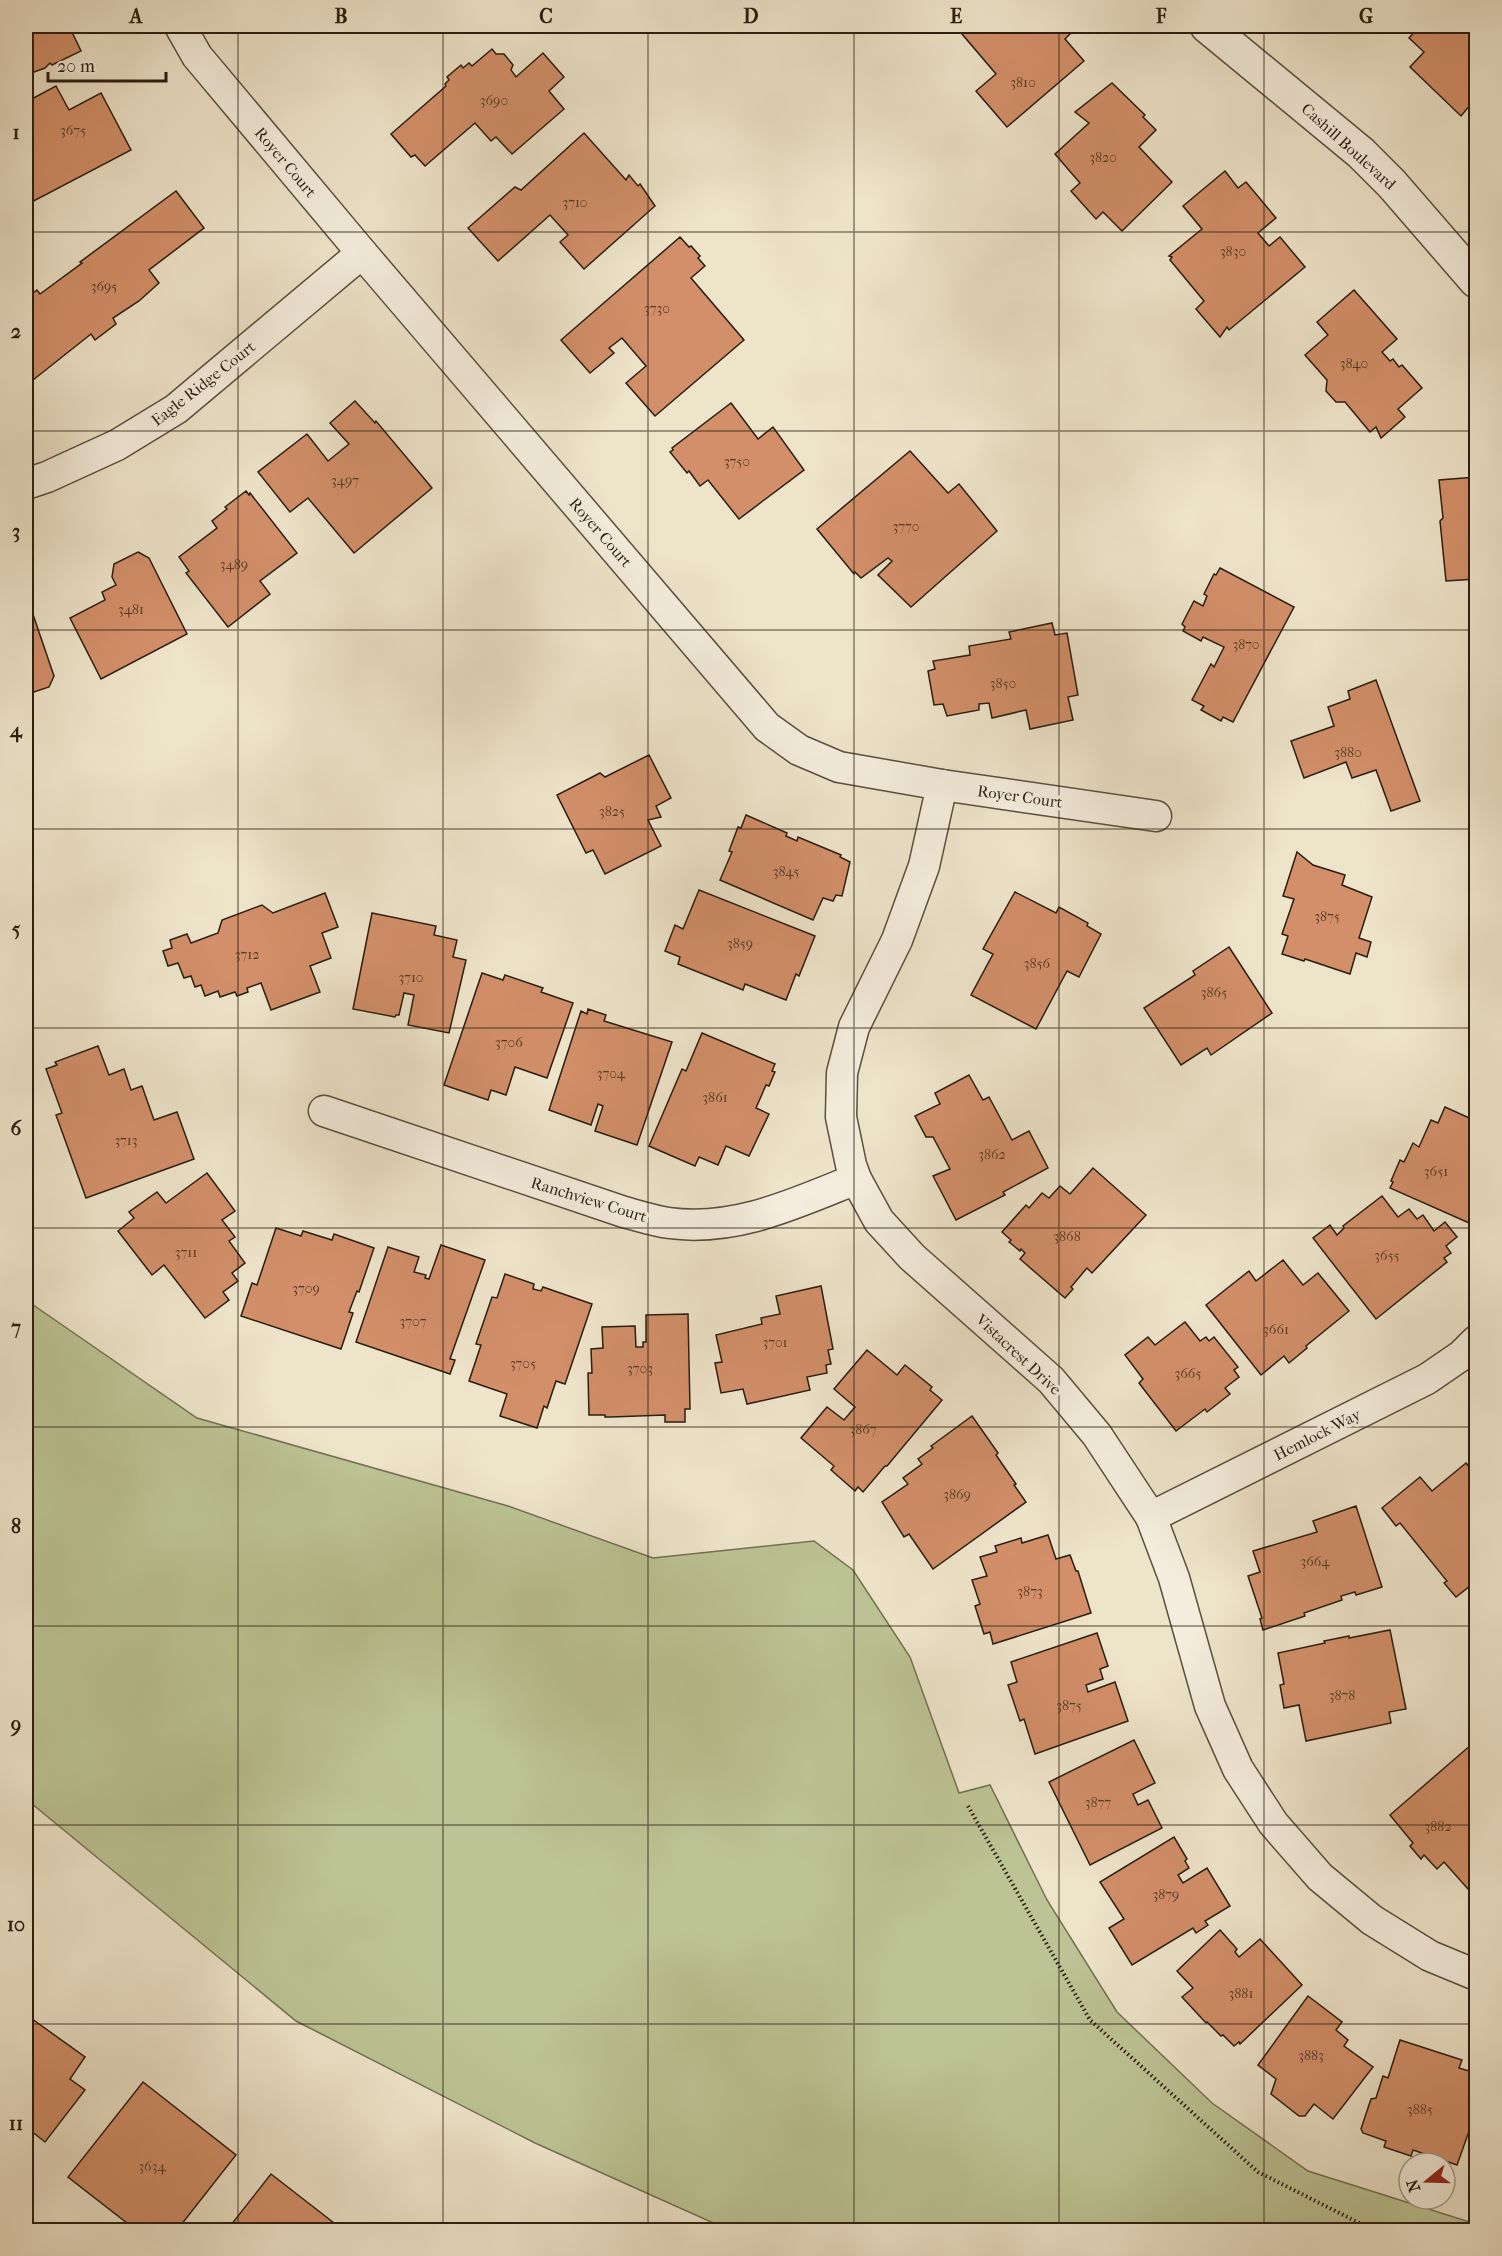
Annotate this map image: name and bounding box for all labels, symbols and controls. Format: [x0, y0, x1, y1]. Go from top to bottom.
text: A [128, 5, 144, 28]
text: B [334, 5, 348, 28]
text: C [539, 5, 553, 28]
text: D [743, 5, 759, 28]
text: E [950, 5, 962, 28]
text: F [1155, 5, 1167, 28]
text: G [1359, 5, 1373, 28]
scale bar [48, 45, 166, 83]
text: 20 m [57, 56, 95, 77]
house number: 3810 [1010, 74, 1036, 91]
house number: 3690 [480, 92, 508, 109]
street label: Cashill Boulevard [1298, 99, 1400, 194]
text: 1 [12, 121, 20, 144]
house number: 3675 [60, 122, 86, 139]
street label: Royer Court [251, 123, 321, 201]
house number: 3820 [1089, 149, 1117, 166]
house number: 3710 [562, 194, 588, 211]
house number: 3830 [1220, 243, 1246, 260]
house number: 3695 [91, 278, 117, 295]
house number: 3730 [644, 300, 670, 317]
text: 2 [11, 320, 21, 343]
street label: Eagle Ridge Court [148, 337, 259, 430]
house number: 3840 [1340, 355, 1368, 372]
house number: 3750 [724, 453, 750, 470]
house number: 3497 [331, 472, 359, 489]
street label: Royer Court [565, 494, 636, 571]
house number: 3770 [893, 518, 919, 535]
text: 3 [12, 520, 20, 543]
house number: 3489 [220, 556, 248, 573]
house number: 3481 [118, 601, 144, 618]
house number: 3870 [1232, 636, 1260, 653]
house number: 3850 [990, 675, 1016, 692]
text: 4 [9, 719, 23, 743]
house number: 3880 [1334, 744, 1362, 761]
street label: Royer Court [976, 781, 1064, 812]
house number: 3825 [599, 803, 625, 820]
house number: 3845 [773, 863, 799, 880]
house number: 3875 [1314, 908, 1340, 925]
text: 5 [12, 918, 21, 941]
house number: 3859 [727, 935, 753, 952]
house number: 3712 [235, 946, 259, 963]
house number: 3856 [1024, 955, 1051, 972]
house number: 3710 [398, 969, 424, 986]
house number: 3865 [1201, 984, 1227, 1001]
house number: 3706 [495, 1034, 523, 1051]
house number: 3704 [597, 1065, 626, 1082]
house number: 3861 [702, 1089, 728, 1106]
text: 6 [11, 1117, 23, 1140]
house number: 3713 [114, 1132, 138, 1149]
house number: 3862 [978, 1146, 1006, 1163]
house number: 3651 [1424, 1163, 1448, 1180]
street label: Ranchview Court [529, 1173, 649, 1226]
house number: 3868 [1053, 1228, 1081, 1245]
house number: 3711 [175, 1244, 197, 1261]
house number: 3655 [1374, 1247, 1400, 1264]
house number: 3709 [292, 1280, 320, 1297]
street label: Vistacrest Drive [971, 1309, 1065, 1399]
house number: 3707 [400, 1313, 427, 1330]
text: 7 [10, 1316, 21, 1339]
house number: 3661 [1263, 1321, 1289, 1338]
house number: 3701 [762, 1334, 788, 1351]
house number: 3705 [510, 1355, 536, 1372]
house number: 3703 [627, 1360, 653, 1377]
house number: 3665 [1175, 1365, 1201, 1382]
street label: Hemlock Way [1271, 1404, 1364, 1464]
house number: 3867 [849, 1421, 877, 1438]
house number: 3869 [943, 1486, 971, 1503]
text: 8 [11, 1515, 21, 1538]
house number: 3664 [1300, 1553, 1330, 1570]
house number: 3873 [1017, 1583, 1043, 1600]
house number: 3878 [1329, 1687, 1355, 1704]
house number: 3875 [1056, 1697, 1082, 1714]
text: 9 [10, 1714, 21, 1737]
house number: 3877 [1085, 1794, 1111, 1811]
house number: 3882 [1424, 1818, 1452, 1835]
house number: 3879 [1153, 1886, 1179, 1903]
text: 10 [7, 1913, 25, 1936]
house number: 3881 [1229, 1985, 1253, 2002]
house number: 3883 [1298, 2047, 1324, 2064]
house number: 3885 [1407, 2101, 1433, 2118]
text: 11 [9, 2112, 23, 2135]
north arrow [1397, 2151, 1457, 2211]
house number: 3634 [138, 2158, 166, 2175]
text: N [1402, 2176, 1424, 2195]

